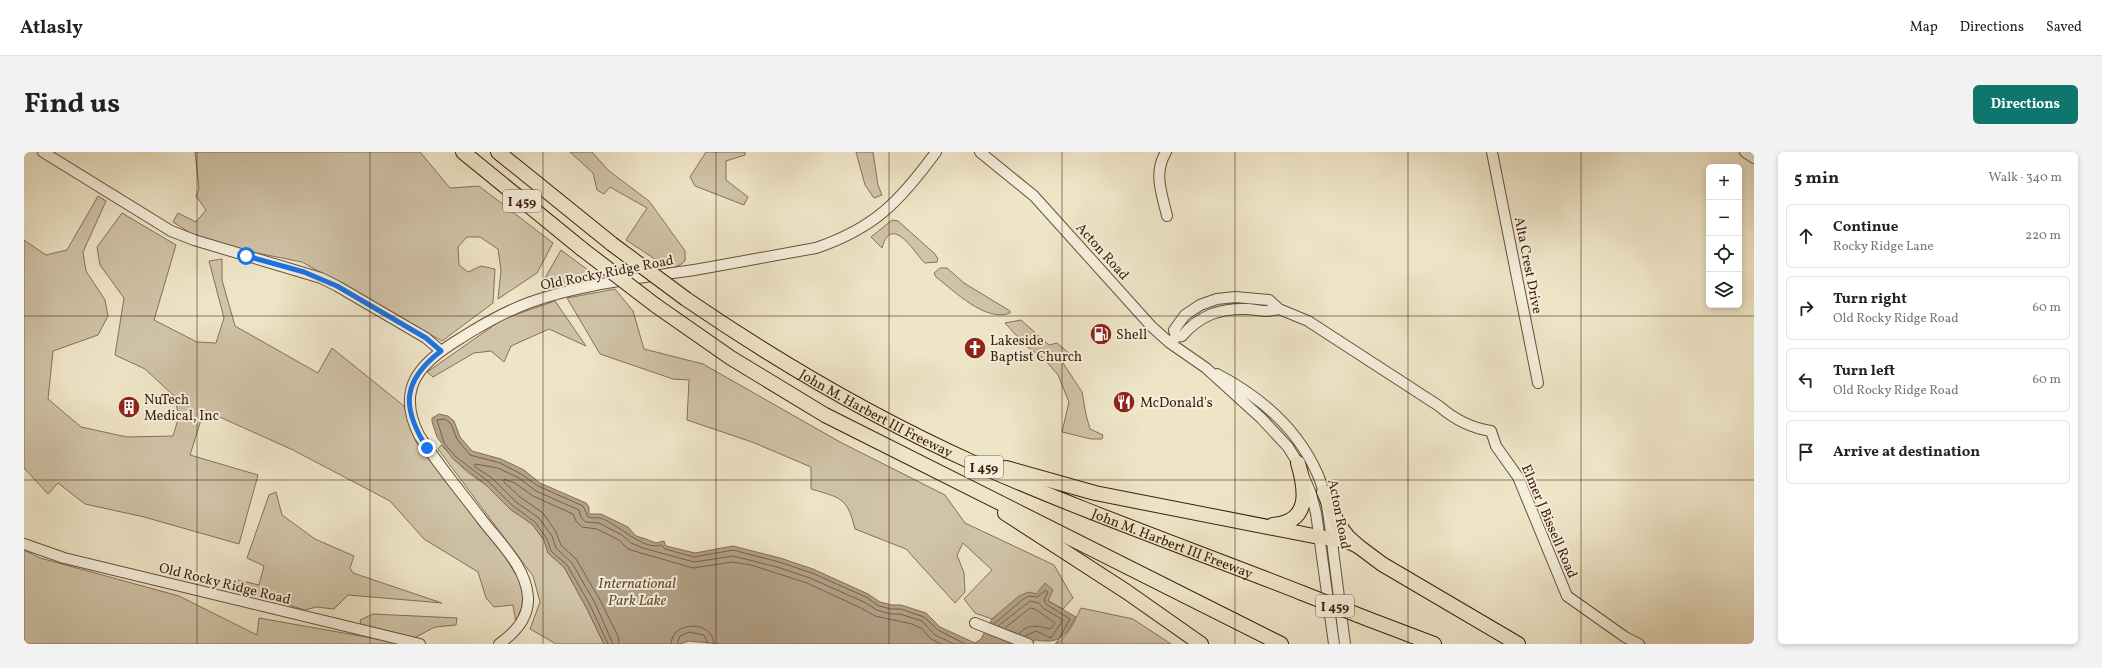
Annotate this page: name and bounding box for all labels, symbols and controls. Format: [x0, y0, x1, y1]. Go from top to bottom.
text: Atlasly [20, 15, 83, 41]
text: Map [1910, 18, 1938, 37]
text: Directions [1960, 18, 2024, 37]
text: Saved [2046, 18, 2082, 37]
text: Find us [24, 85, 120, 124]
button: Directions [1973, 85, 2078, 124]
map controls [1706, 164, 1742, 308]
button: + [1706, 164, 1742, 200]
text: 5 min [1794, 167, 1839, 190]
text: Walk · 340 m [1989, 169, 2062, 187]
road number: I 459 [503, 190, 541, 212]
button: − [1706, 200, 1742, 236]
street label: Alta Crest Drive [1509, 215, 1546, 316]
text: Continue [1833, 217, 1898, 238]
street label: Acton Road [1071, 219, 1133, 285]
icon: ahead [1795, 225, 1817, 247]
text: 220 m [2025, 227, 2061, 245]
button: locate [1706, 236, 1742, 272]
text: Rocky Ridge Lane [1833, 238, 1934, 256]
route start [237, 247, 255, 265]
street label: Old Rocky Ridge Road [539, 251, 676, 296]
button: layers [1706, 272, 1742, 308]
text: Turn right [1833, 289, 1907, 310]
icon: right [1795, 297, 1817, 319]
text: 60 m [2033, 299, 2061, 317]
text: Old Rocky Ridge Road [1833, 310, 1959, 328]
fuel station icon: Shell [1088, 321, 1114, 347]
place label: Shell [1116, 326, 1147, 345]
place label: Lakeside Baptist Church [990, 332, 1082, 367]
church icon: Lakeside Baptist Church [962, 335, 988, 361]
text: Turn left [1833, 361, 1895, 382]
street label: John M. Harbert III Freeway [795, 366, 956, 463]
icon: left [1795, 369, 1817, 391]
text: 60 m [2033, 371, 2061, 389]
text: Old Rocky Ridge Road [1833, 382, 1959, 400]
restaurant icon: McDonald's [1111, 389, 1137, 415]
place label: NuTech Medical, Inc [144, 391, 219, 426]
building icon: NuTech Medical, Inc [116, 394, 142, 420]
place label: McDonald's [1140, 394, 1213, 413]
route end [418, 439, 436, 457]
icon: arrive [1795, 441, 1817, 463]
text: Arrive at destination [1833, 442, 1980, 463]
road number: I 459 [965, 456, 1003, 478]
street label: Elmer J Bissell Road [1516, 462, 1581, 582]
street label: Acton Road [1322, 478, 1355, 551]
street label: John M. Harbert III Freeway [1089, 505, 1256, 584]
street label: Old Rocky Ridge Road [157, 559, 293, 610]
water label: International Park Lake [598, 574, 676, 612]
road number: I 459 [1316, 595, 1354, 617]

